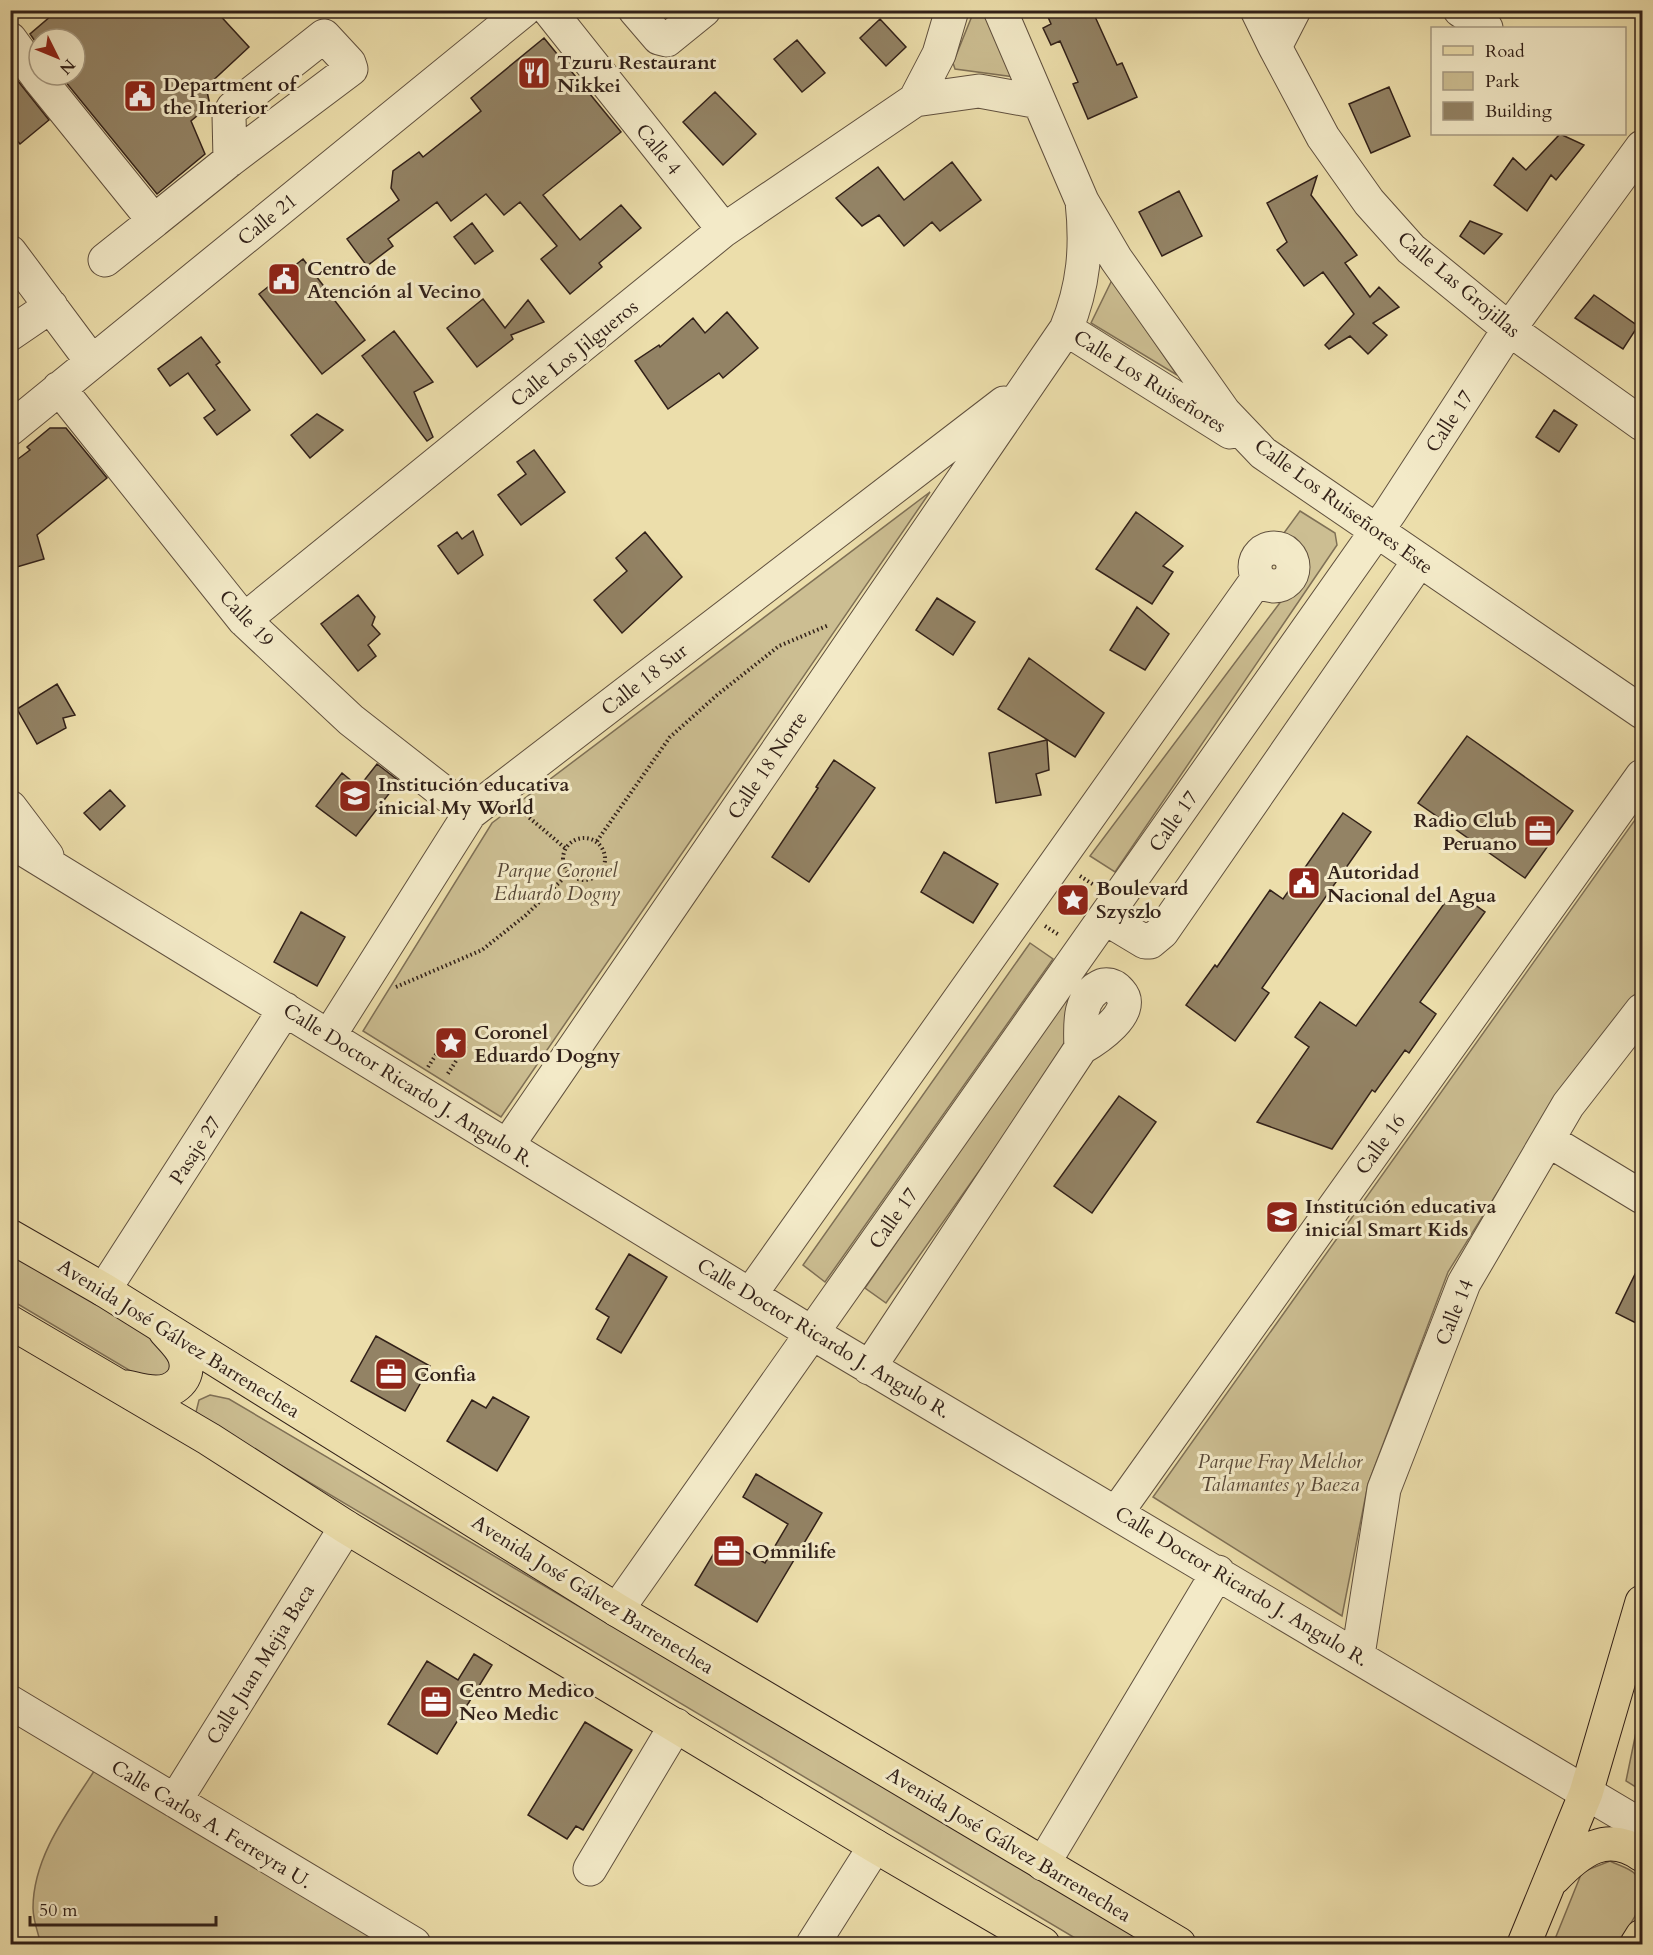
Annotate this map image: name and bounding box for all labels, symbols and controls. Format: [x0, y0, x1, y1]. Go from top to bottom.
north arrow [27, 27, 87, 87]
legend [1431, 27, 1626, 135]
text: Road [1485, 39, 1525, 64]
place label: Tzuru Restaurant Nikkei [557, 49, 716, 99]
text: N [54, 54, 80, 79]
restaurant icon: Tzuru Restaurant Nikkei [516, 55, 552, 91]
text: Park [1485, 69, 1520, 94]
place label: Department of the Interior [163, 71, 300, 121]
public building icon: Department of the Interior [122, 78, 158, 114]
text: Building [1485, 99, 1553, 124]
street label: Calle 4 [630, 118, 688, 181]
street label: Calle 21 [232, 187, 303, 252]
street label: Calle Las Grojillas [1392, 225, 1526, 344]
place label: Centro de Atención al Vecino [307, 255, 481, 305]
public building icon: Centro de Atención al Vecino [266, 261, 302, 297]
street label: Calle Los Jilgueros [505, 293, 644, 413]
street label: Calle Los Ruiseñores [1068, 324, 1231, 439]
street label: Calle 17 [1419, 385, 1480, 458]
street label: Calle Los Ruiseñores Este [1249, 432, 1439, 580]
street label: Calle 19 [213, 584, 280, 653]
street label: Calle 18 Sur [596, 637, 694, 722]
street label: Calle 18 Norte [721, 706, 814, 825]
place label: Institución educativa inicial My World [378, 771, 569, 821]
school or university icon: Institución educativa inicial My World [337, 778, 373, 814]
street label: Calle 17 [1143, 785, 1204, 857]
place label: Radio Club Peruano [1414, 807, 1517, 857]
office icon: Radio Club Peruano [1522, 813, 1558, 849]
park label: Parque Coronel Eduardo Dogny [494, 857, 621, 907]
place label: Autoridad Nacional del Agua [1327, 859, 1496, 909]
public building icon: Autoridad Nacional del Agua [1286, 865, 1322, 901]
place label: Boulevard Szyszlo [1096, 875, 1189, 925]
place icon: Boulevard Szyszlo [1055, 882, 1091, 918]
street label: Calle Doctor Ricardo J. Angulo R. [278, 997, 539, 1174]
place label: Coronel Eduardo Dogny [474, 1019, 621, 1069]
place icon: Coronel Eduardo Dogny [433, 1025, 469, 1061]
street label: Calle 16 [1349, 1108, 1412, 1180]
street label: Pasaje 27 [163, 1111, 228, 1190]
street label: Calle 17 [863, 1182, 924, 1254]
place label: Institución educativa inicial Smart Kids [1305, 1193, 1496, 1243]
school or university icon: Institución educativa inicial Smart Kids [1264, 1199, 1300, 1235]
street label: Calle Doctor Ricardo J. Angulo R. [692, 1252, 955, 1425]
street label: Avenida José Gálvez Barrenechea [52, 1253, 305, 1425]
street label: Calle 14 [1429, 1275, 1480, 1349]
office icon: Confia [373, 1356, 409, 1392]
place label: Confia [414, 1361, 476, 1388]
park label: Parque Fray Melchor Talamantes y Baeza [1197, 1448, 1364, 1498]
street label: Calle Doctor Ricardo J. Angulo R. [1110, 1500, 1373, 1673]
street label: Avenida José Gálvez Barrenechea [466, 1509, 719, 1681]
office icon: Omnilife [711, 1533, 747, 1569]
place label: Omnilife [752, 1538, 836, 1565]
street label: Calle Juan Mejia Baca [200, 1578, 321, 1750]
place label: Centro Medico Neo Medic [459, 1677, 594, 1727]
office icon: Centro Medico Neo Medic [418, 1684, 454, 1720]
street label: Calle Carlos A. Ferreyra U. [106, 1754, 317, 1895]
street label: Avenida José Gálvez Barrenechea [881, 1760, 1136, 1929]
scale bar [30, 1889, 216, 1927]
text: 50 m [39, 1898, 78, 1923]

